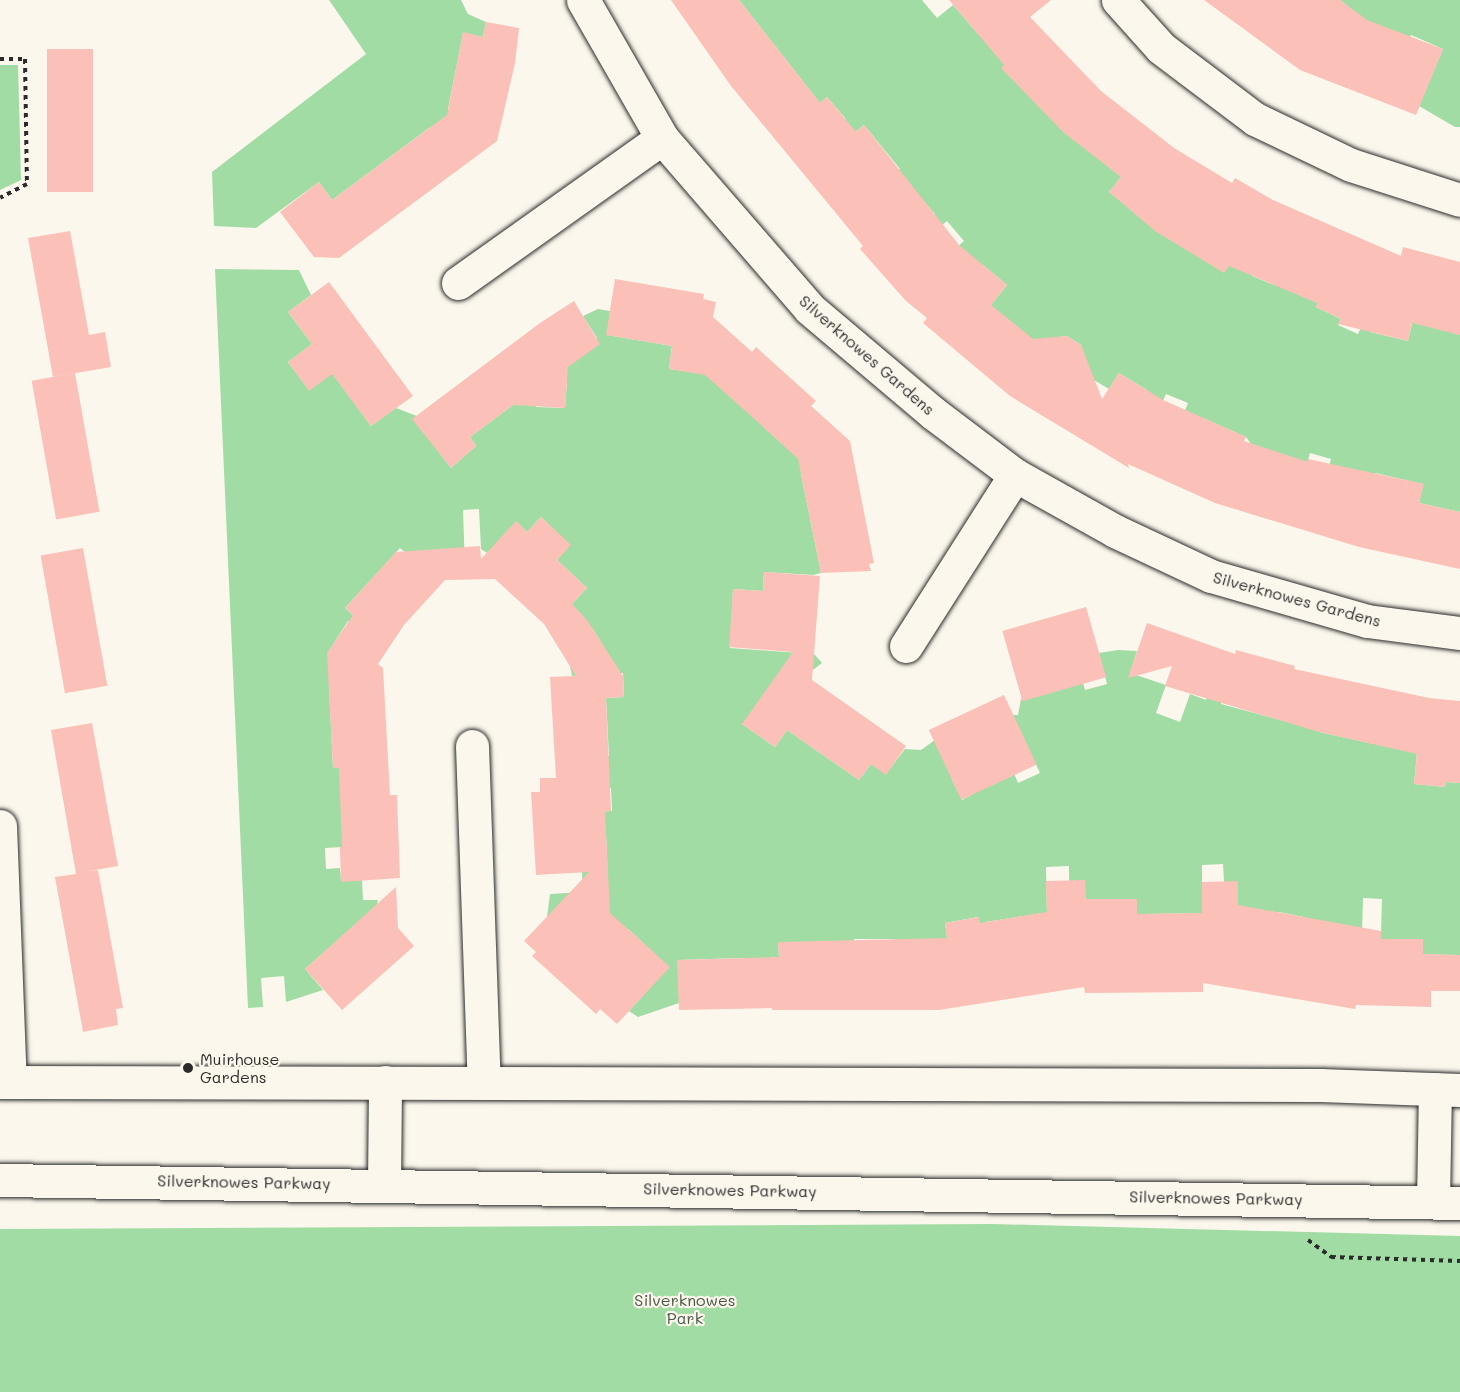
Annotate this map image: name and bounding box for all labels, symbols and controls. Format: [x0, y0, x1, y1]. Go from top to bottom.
street label: Silverknowes Gardens [795, 291, 939, 419]
street label: Silverknowes Gardens [1211, 567, 1383, 631]
place label: Muirhouse Gardens [200, 1049, 279, 1087]
marker: Muirhouse Gardens [181, 1061, 195, 1075]
street label: Silverknowes Parkway [157, 1171, 331, 1193]
street label: Silverknowes Parkway [643, 1179, 817, 1201]
street label: Silverknowes Parkway [1129, 1187, 1303, 1209]
park label: Silverknowes Park [634, 1290, 736, 1328]

